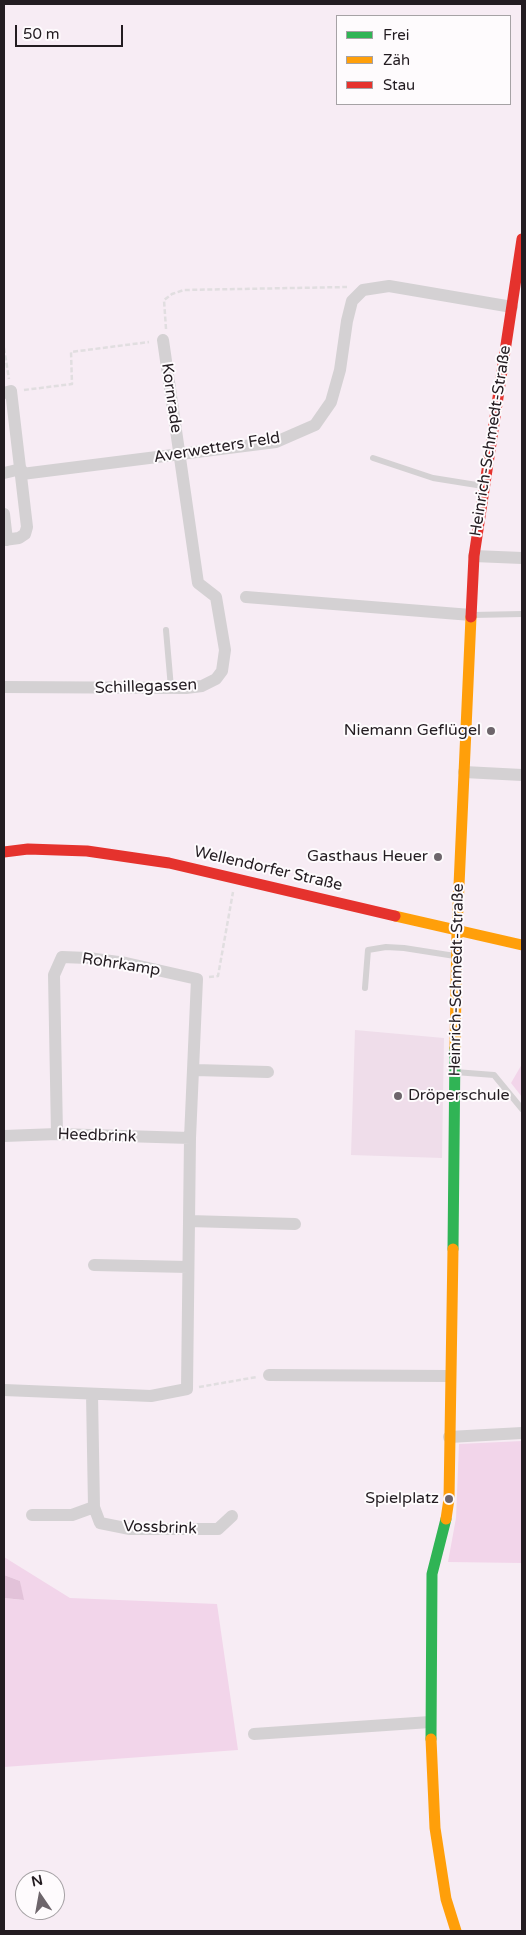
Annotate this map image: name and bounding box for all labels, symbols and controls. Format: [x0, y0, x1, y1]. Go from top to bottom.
scale bar [18, 15, 125, 47]
legend [336, 15, 511, 105]
text: 50 m [23, 25, 60, 43]
text: Frei [383, 26, 409, 44]
text: Zäh [383, 51, 410, 69]
text: Stau [383, 76, 415, 94]
street label: Heinrich-Schmedt-Straße [466, 344, 516, 538]
street label: Kornrade [157, 362, 185, 434]
street label: Averwetters Feld [152, 429, 282, 467]
street label: Schillegassen [95, 676, 197, 698]
place label: Niemann Geflügel [344, 721, 481, 741]
marker: Niemann Geflügel [485, 725, 497, 737]
street label: Wellendorfer Straße [192, 843, 344, 895]
place label: Gasthaus Heuer [307, 847, 428, 867]
marker: Gasthaus Heuer [432, 851, 444, 863]
street label: Heinrich-Schmedt-Straße [446, 883, 468, 1077]
street label: Rohrkamp [80, 949, 162, 981]
place label: Dröperschule [408, 1086, 509, 1106]
marker: Dröperschule [392, 1090, 404, 1102]
street label: Heedbrink [57, 1125, 137, 1147]
place label: Spielplatz [365, 1489, 439, 1509]
marker: Spielplatz [443, 1493, 455, 1505]
street label: Vossbrink [123, 1517, 197, 1539]
north arrow [15, 1870, 65, 1920]
text: N [30, 1871, 44, 1890]

